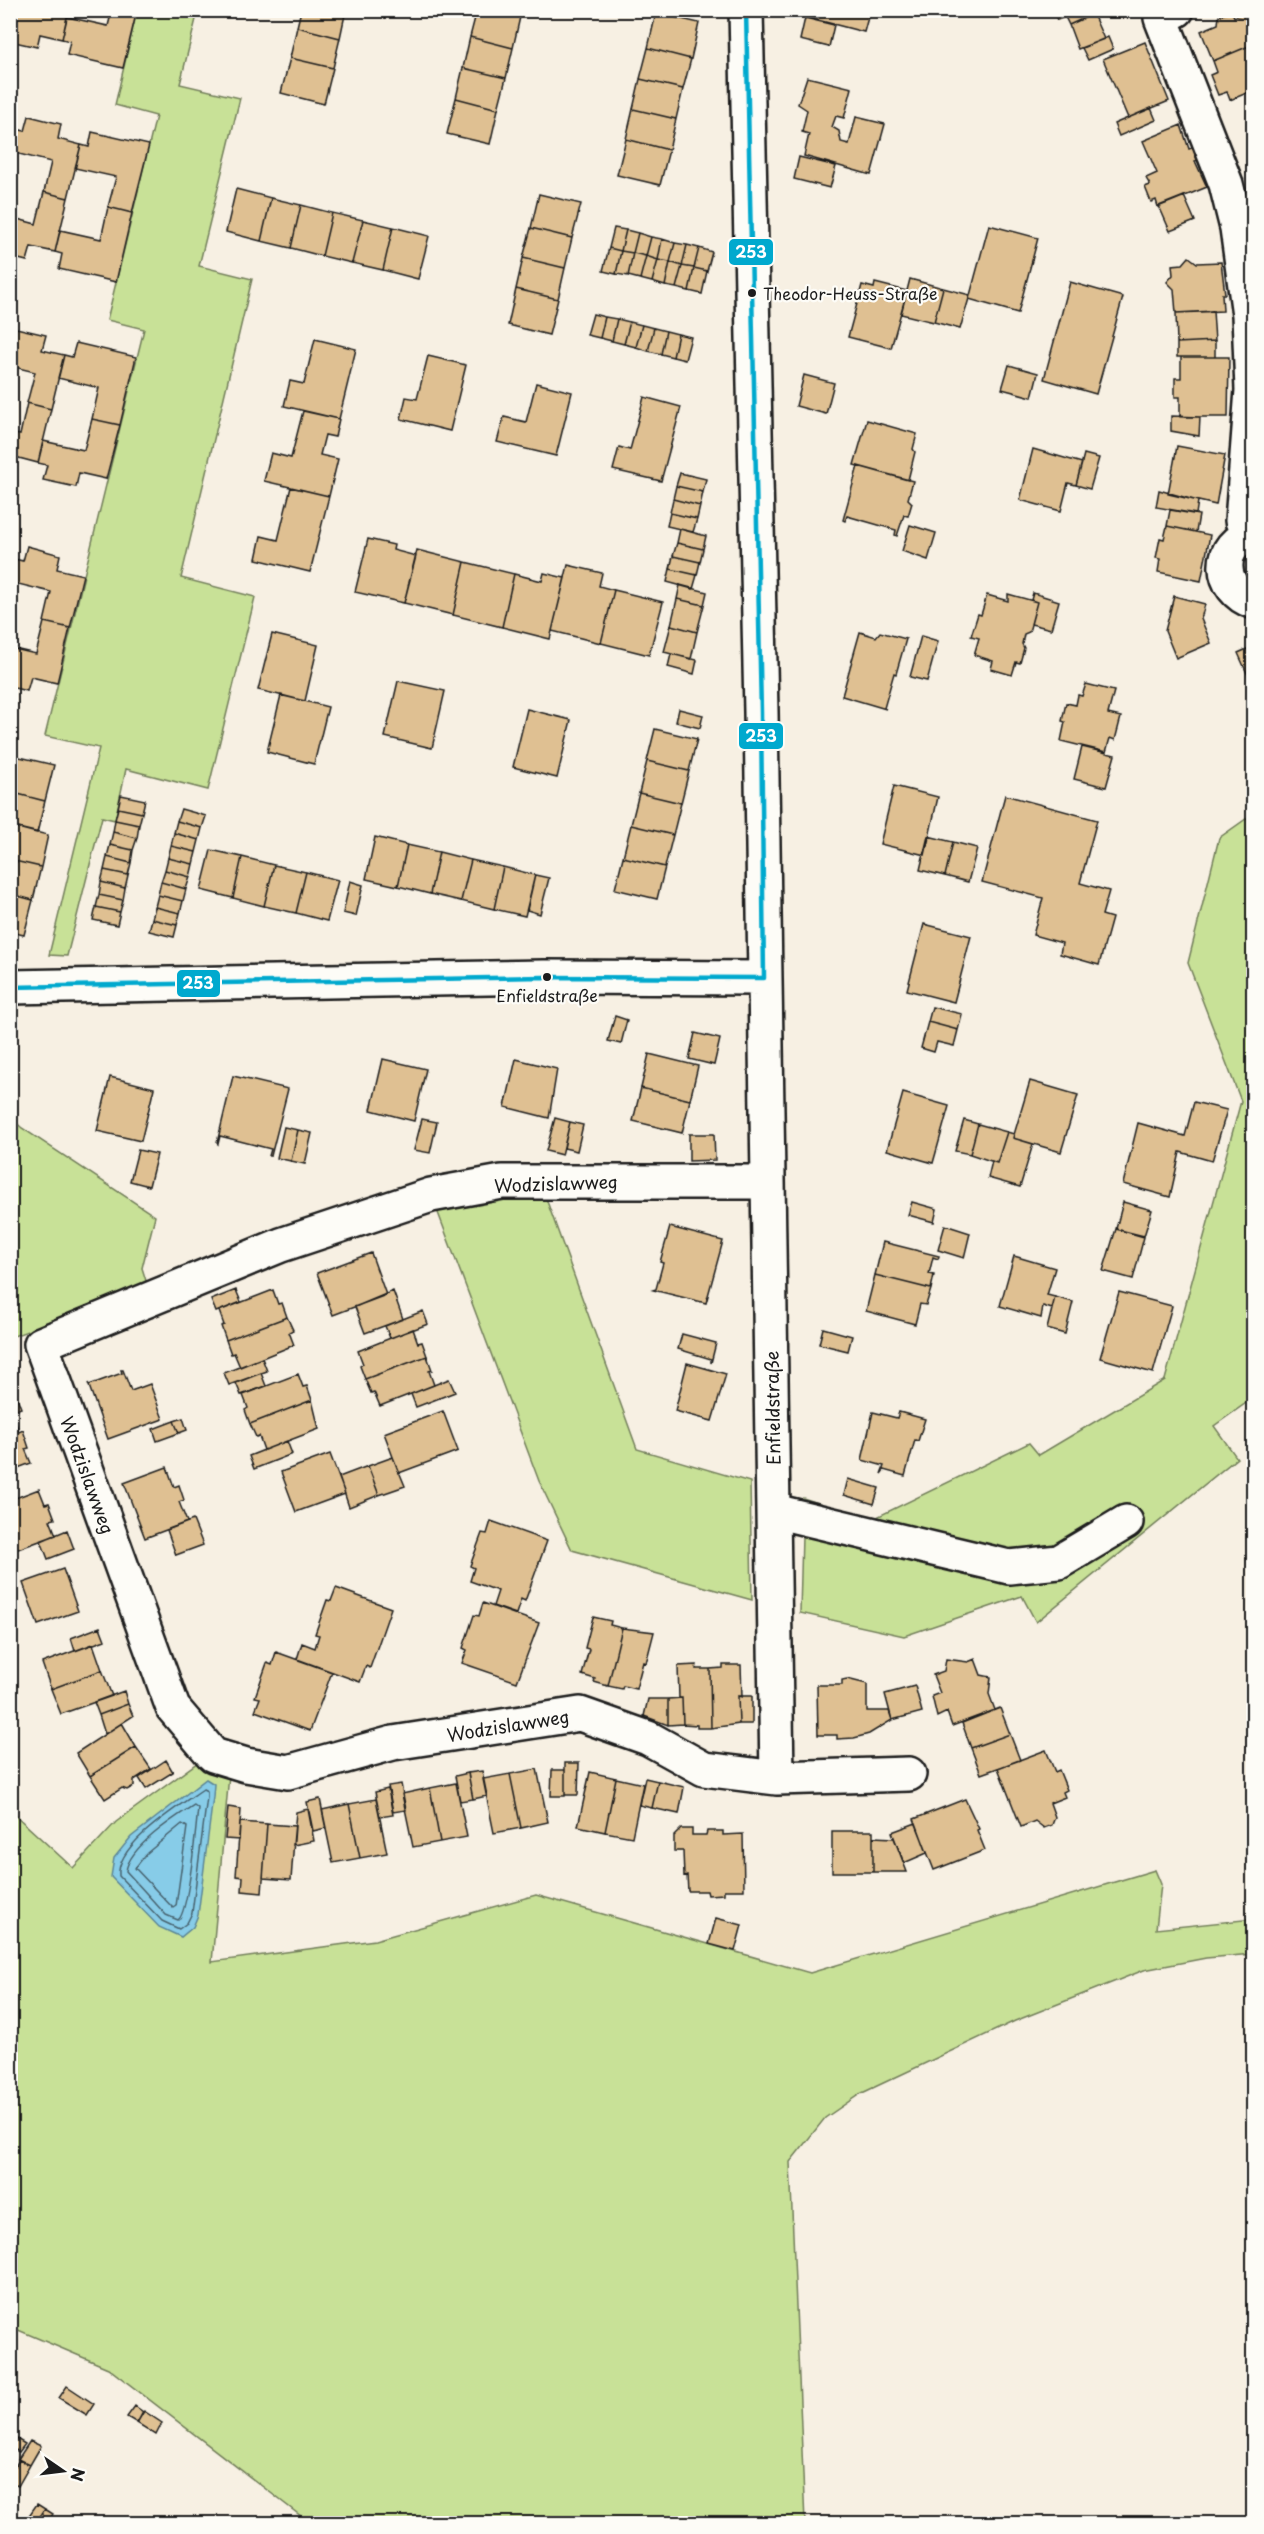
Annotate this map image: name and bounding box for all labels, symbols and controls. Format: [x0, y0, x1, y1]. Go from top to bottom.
line badge: 253 [728, 238, 774, 266]
text: 253 [735, 239, 767, 263]
place label: Theodor-Heuss-Straße [763, 281, 938, 305]
marker: Theodor-Heuss-Straße [746, 287, 758, 299]
line badge: 253 [738, 722, 784, 750]
text: 253 [745, 723, 777, 747]
line badge: 253 [176, 969, 221, 998]
text: 253 [182, 970, 214, 994]
marker: Enfieldstraße [541, 971, 553, 983]
place label: Enfieldstraße [496, 983, 598, 1007]
street label: Wodzislawweg [494, 1167, 618, 1199]
street label: Enfieldstraße [758, 1351, 786, 1465]
street label: Wodzislawweg [54, 1412, 122, 1538]
street label: Wodzislawweg [445, 1702, 571, 1748]
north arrow [33, 2441, 93, 2501]
text: N [65, 2466, 92, 2484]

